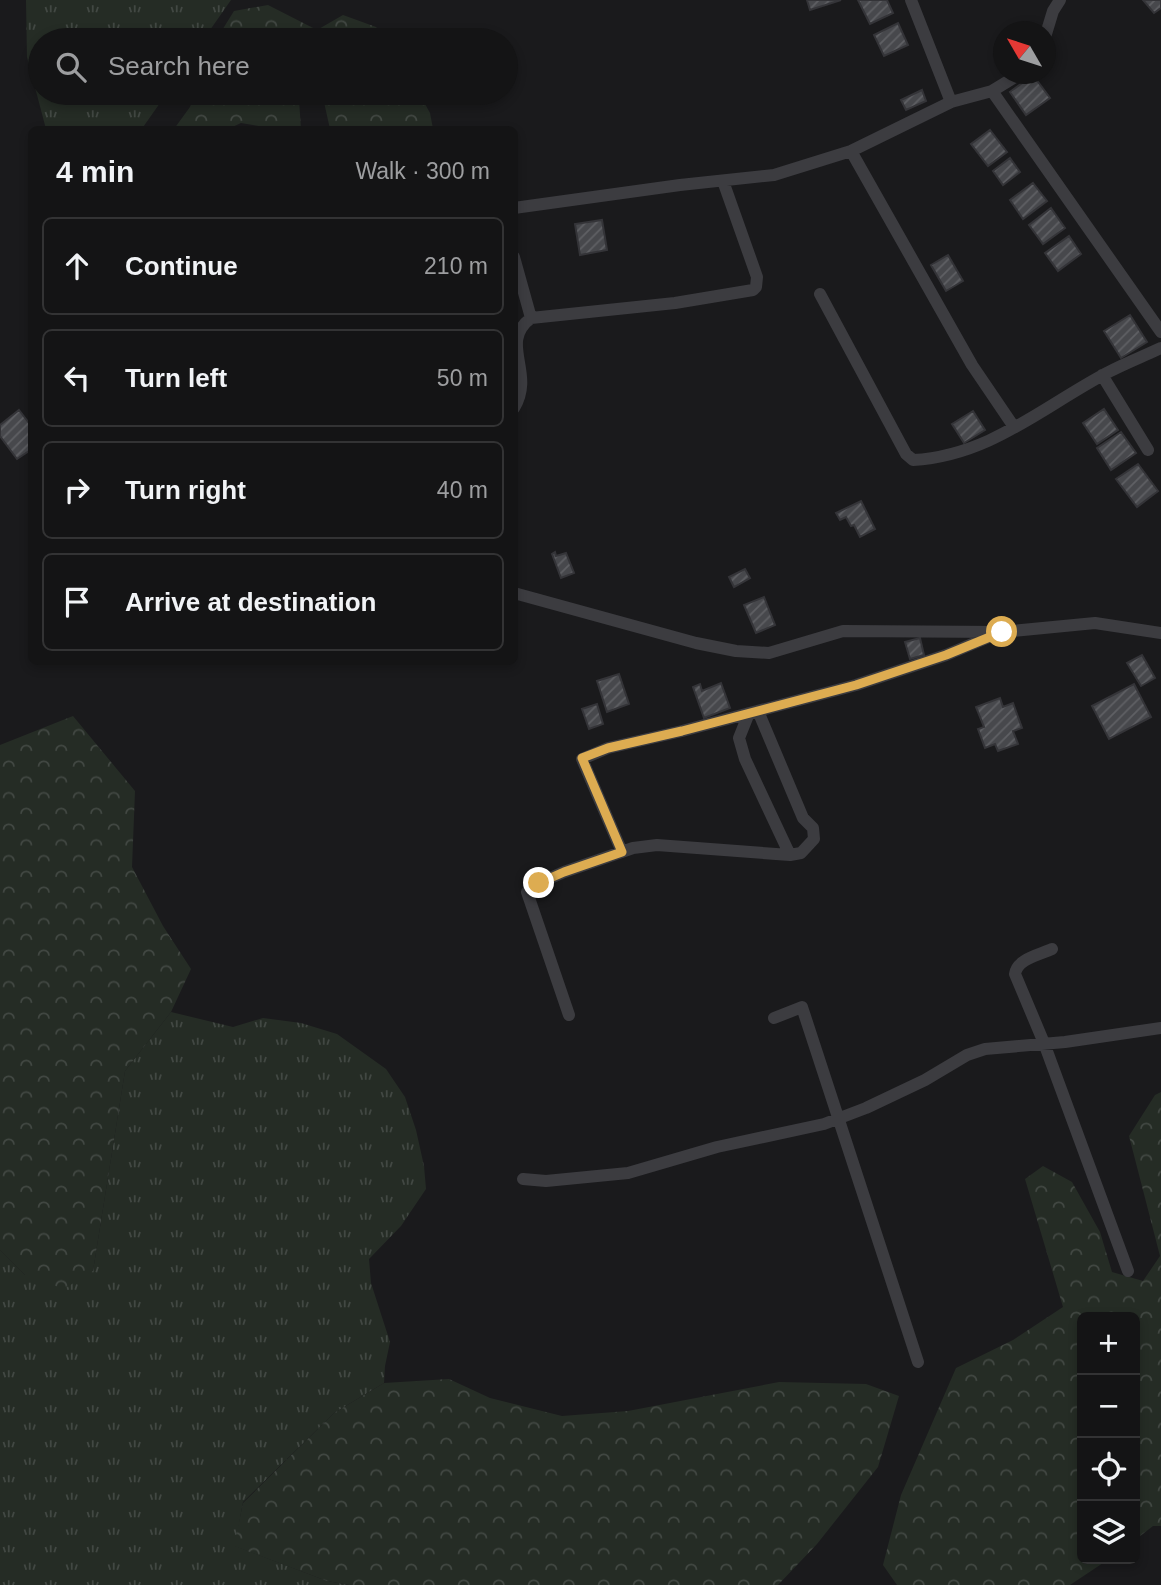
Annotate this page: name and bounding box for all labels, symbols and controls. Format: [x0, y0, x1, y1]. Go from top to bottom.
north arrow [993, 21, 1056, 84]
search box [28, 28, 518, 105]
icon: search [52, 48, 90, 86]
text: Search here [108, 51, 250, 81]
text: 4 min [56, 155, 134, 188]
text: Walk · 300 m [355, 158, 490, 184]
icon: ahead [58, 247, 96, 285]
text: Continue [125, 251, 238, 281]
text: 210 m [424, 253, 488, 279]
icon: left [58, 359, 96, 397]
text: Turn left [125, 363, 227, 393]
text: 50 m [437, 365, 488, 391]
icon: right [58, 471, 96, 509]
text: Turn right [125, 475, 246, 505]
text: 40 m [437, 477, 488, 503]
icon: arrive [58, 583, 96, 621]
text: Arrive at destination [125, 587, 376, 617]
route start [986, 616, 1017, 647]
route end [523, 867, 554, 898]
map controls [1077, 1312, 1140, 1564]
button: + [1077, 1312, 1140, 1375]
button: − [1077, 1375, 1140, 1438]
button: locate [1077, 1438, 1140, 1501]
button: layers [1077, 1501, 1140, 1564]

